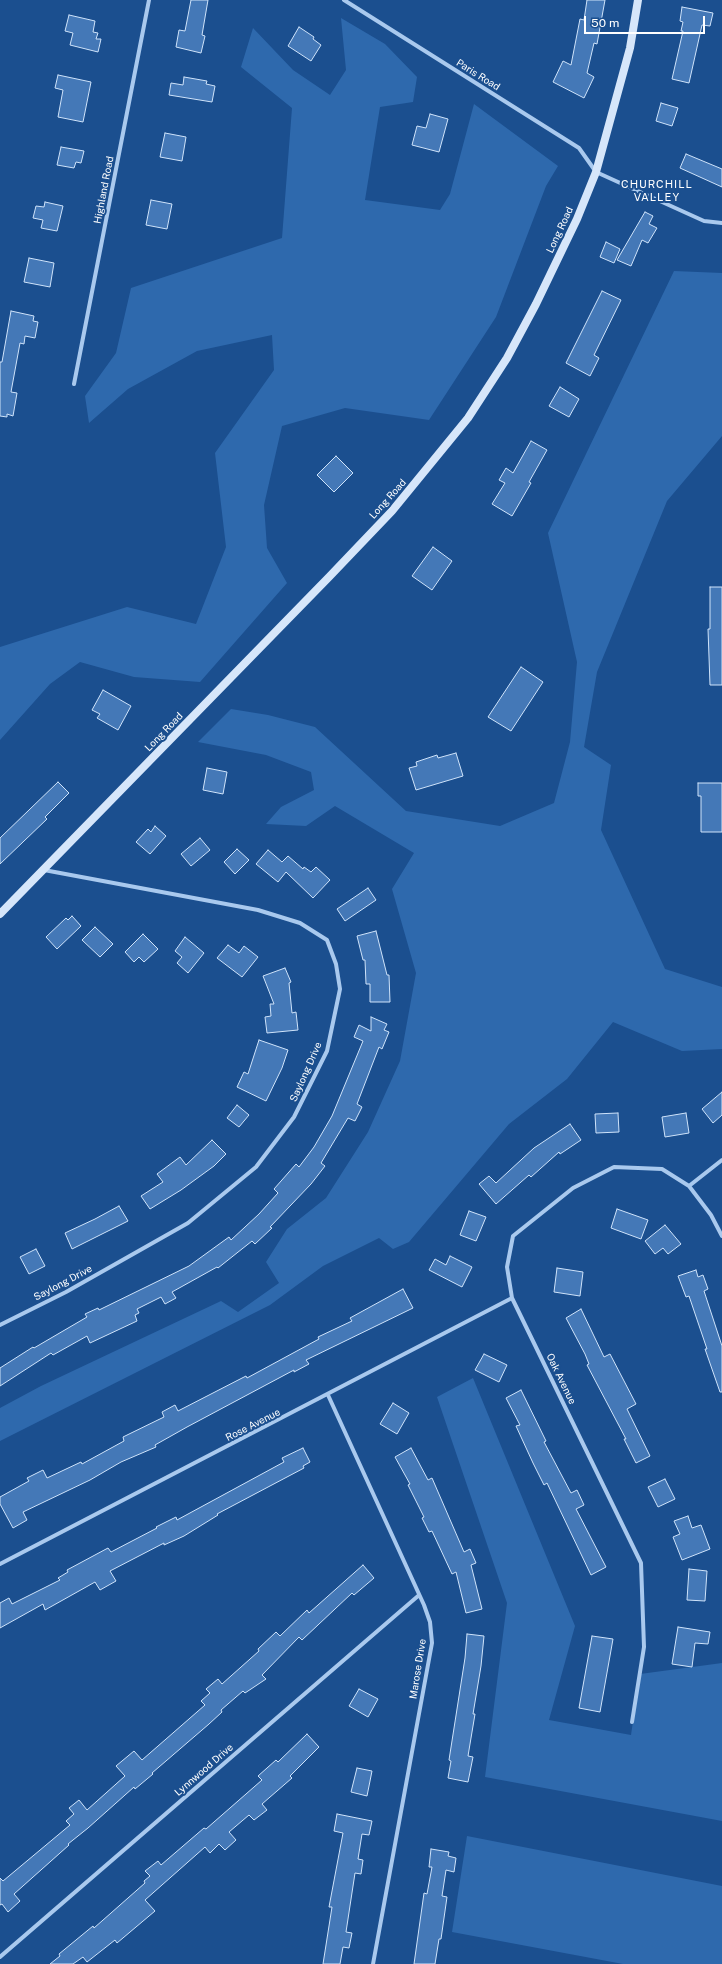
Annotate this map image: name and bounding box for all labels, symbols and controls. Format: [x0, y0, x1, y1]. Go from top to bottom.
scale bar [586, 8, 707, 34]
text: 50 m [591, 16, 619, 30]
street label: Paris Road [454, 57, 502, 93]
street label: Highland Road [92, 155, 116, 225]
district label: CHURCHILL VALLEY [621, 178, 693, 204]
street label: Long Road [544, 205, 576, 255]
street label: Long Road [367, 477, 409, 521]
street label: Long Road [143, 710, 185, 754]
street label: Saylong Drive [287, 1040, 325, 1104]
street label: Saylong Drive [32, 1263, 94, 1303]
street label: Oak Avenue [544, 1352, 578, 1406]
street label: Rose Avenue [224, 1406, 282, 1444]
street label: Marose Drive [407, 1638, 429, 1700]
street label: Lynnwood Drive [172, 1741, 236, 1799]

